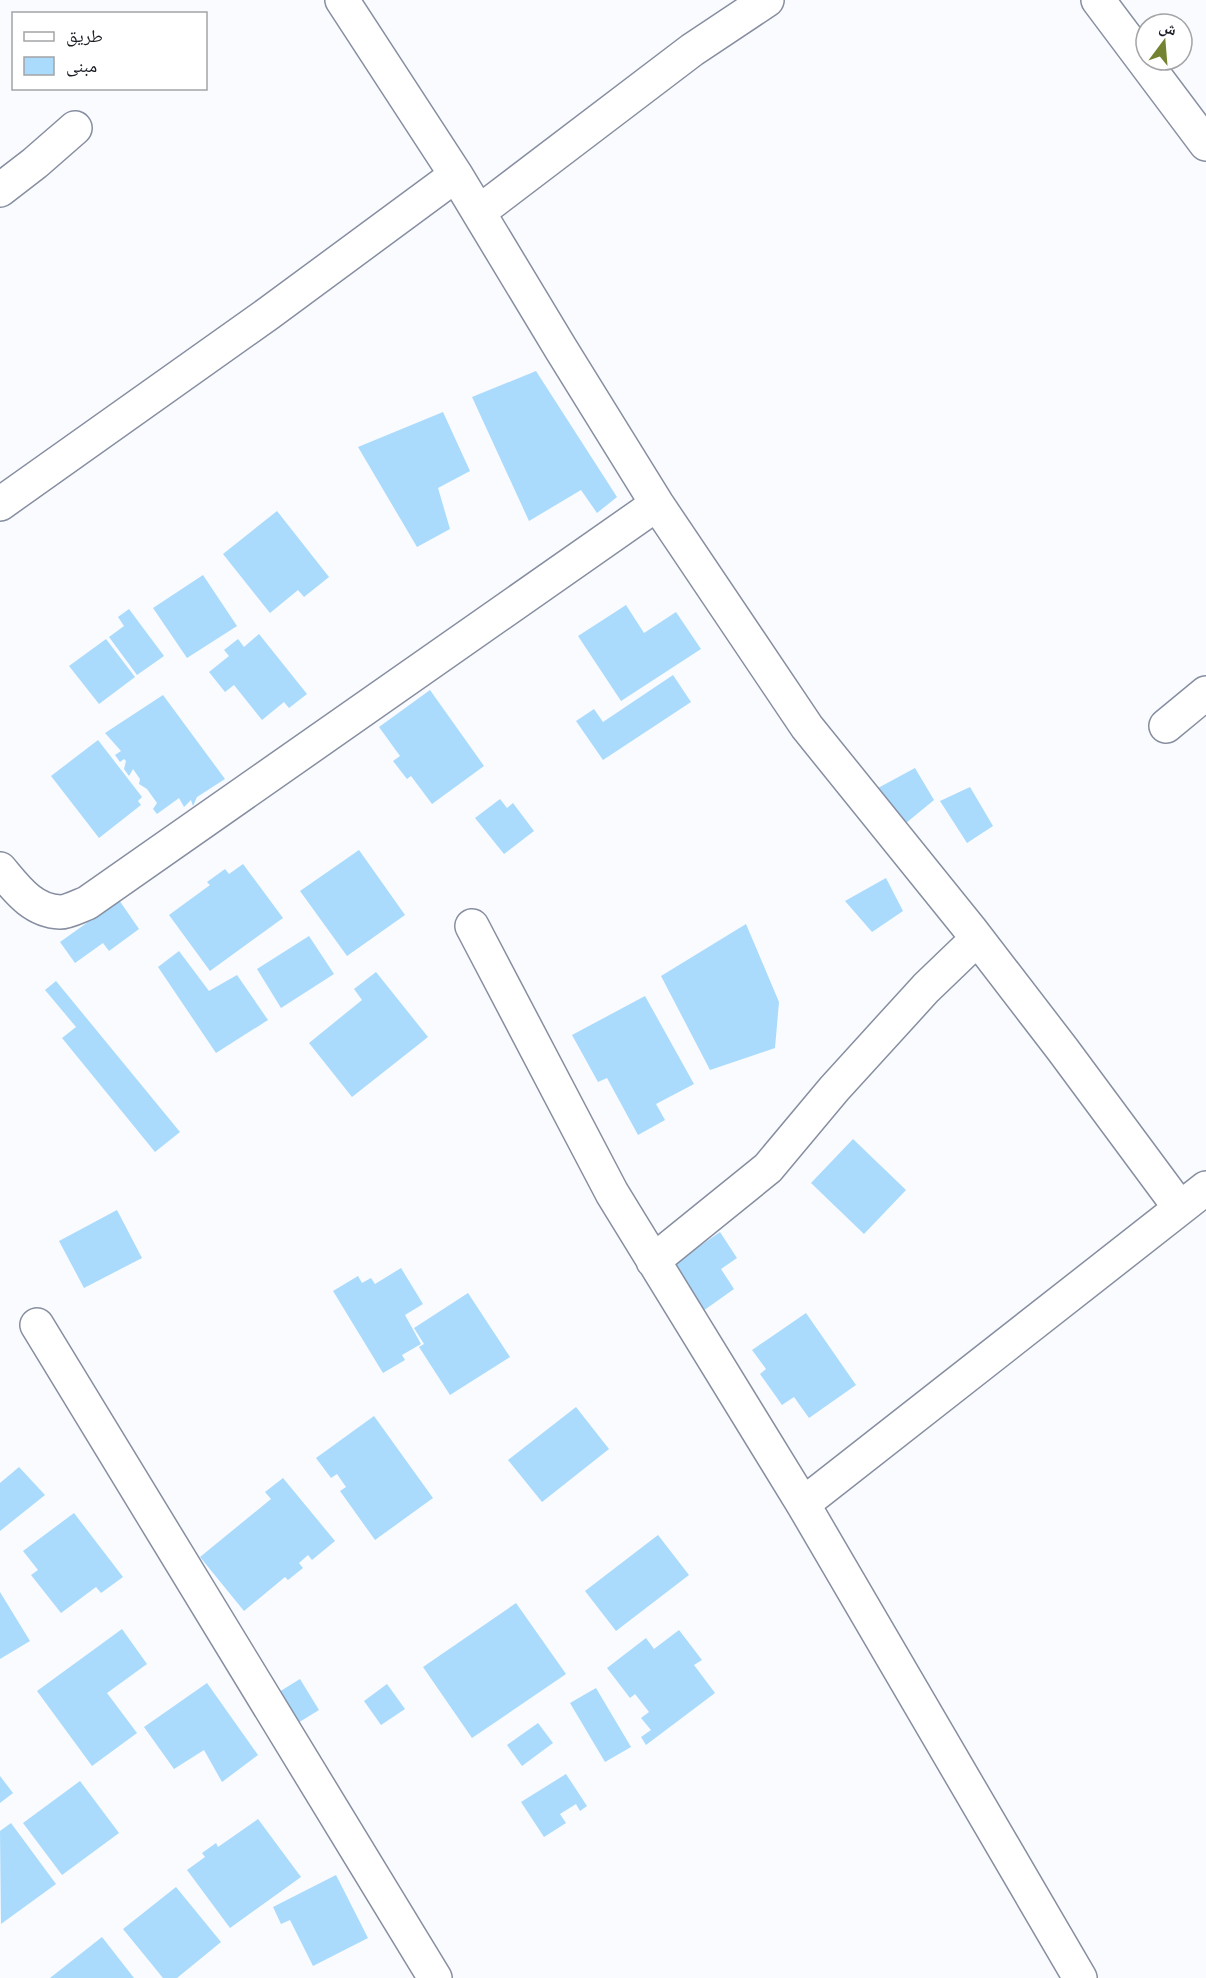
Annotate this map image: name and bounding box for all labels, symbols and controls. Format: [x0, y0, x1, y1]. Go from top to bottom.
legend [12, 12, 207, 90]
north arrow [1134, 12, 1194, 72]
text: ش [1157, 17, 1179, 40]
text: طريق [66, 25, 103, 47]
text: مبنى [66, 55, 97, 77]

